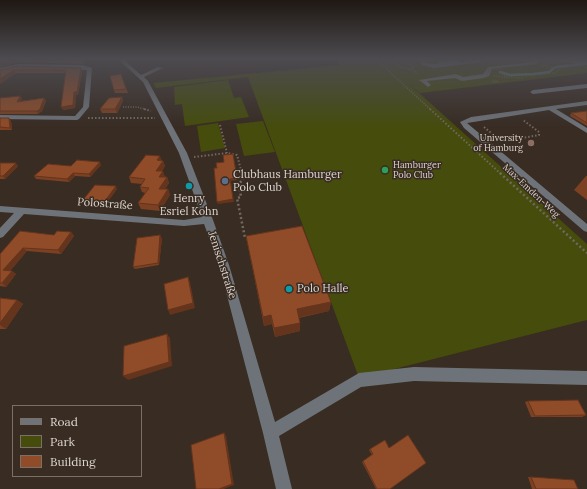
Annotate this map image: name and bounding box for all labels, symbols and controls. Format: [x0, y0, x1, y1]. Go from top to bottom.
place label: University of Hamburg [473, 133, 523, 154]
marker: University of Hamburg [526, 138, 536, 148]
place label: Hamburger Polo Club [393, 160, 441, 181]
street label: Max-Emden-Weg [500, 162, 562, 220]
marker: Hamburger Polo Club [380, 165, 390, 175]
place label: Clubhaus Hamburger Polo Club [233, 168, 342, 194]
marker: Clubhaus Hamburger Polo Club [220, 176, 230, 186]
marker: Henry Esriel Kohn [184, 181, 194, 191]
place label: Henry Esriel Kohn [160, 192, 218, 218]
street label: Polostraße [77, 195, 133, 213]
street label: Jenischstraße [205, 229, 239, 301]
place label: Polo Halle [297, 282, 348, 296]
marker: Polo Halle [284, 284, 294, 294]
legend [12, 405, 142, 477]
text: Road [50, 414, 78, 429]
text: Park [50, 434, 75, 449]
text: Building [50, 454, 96, 469]

